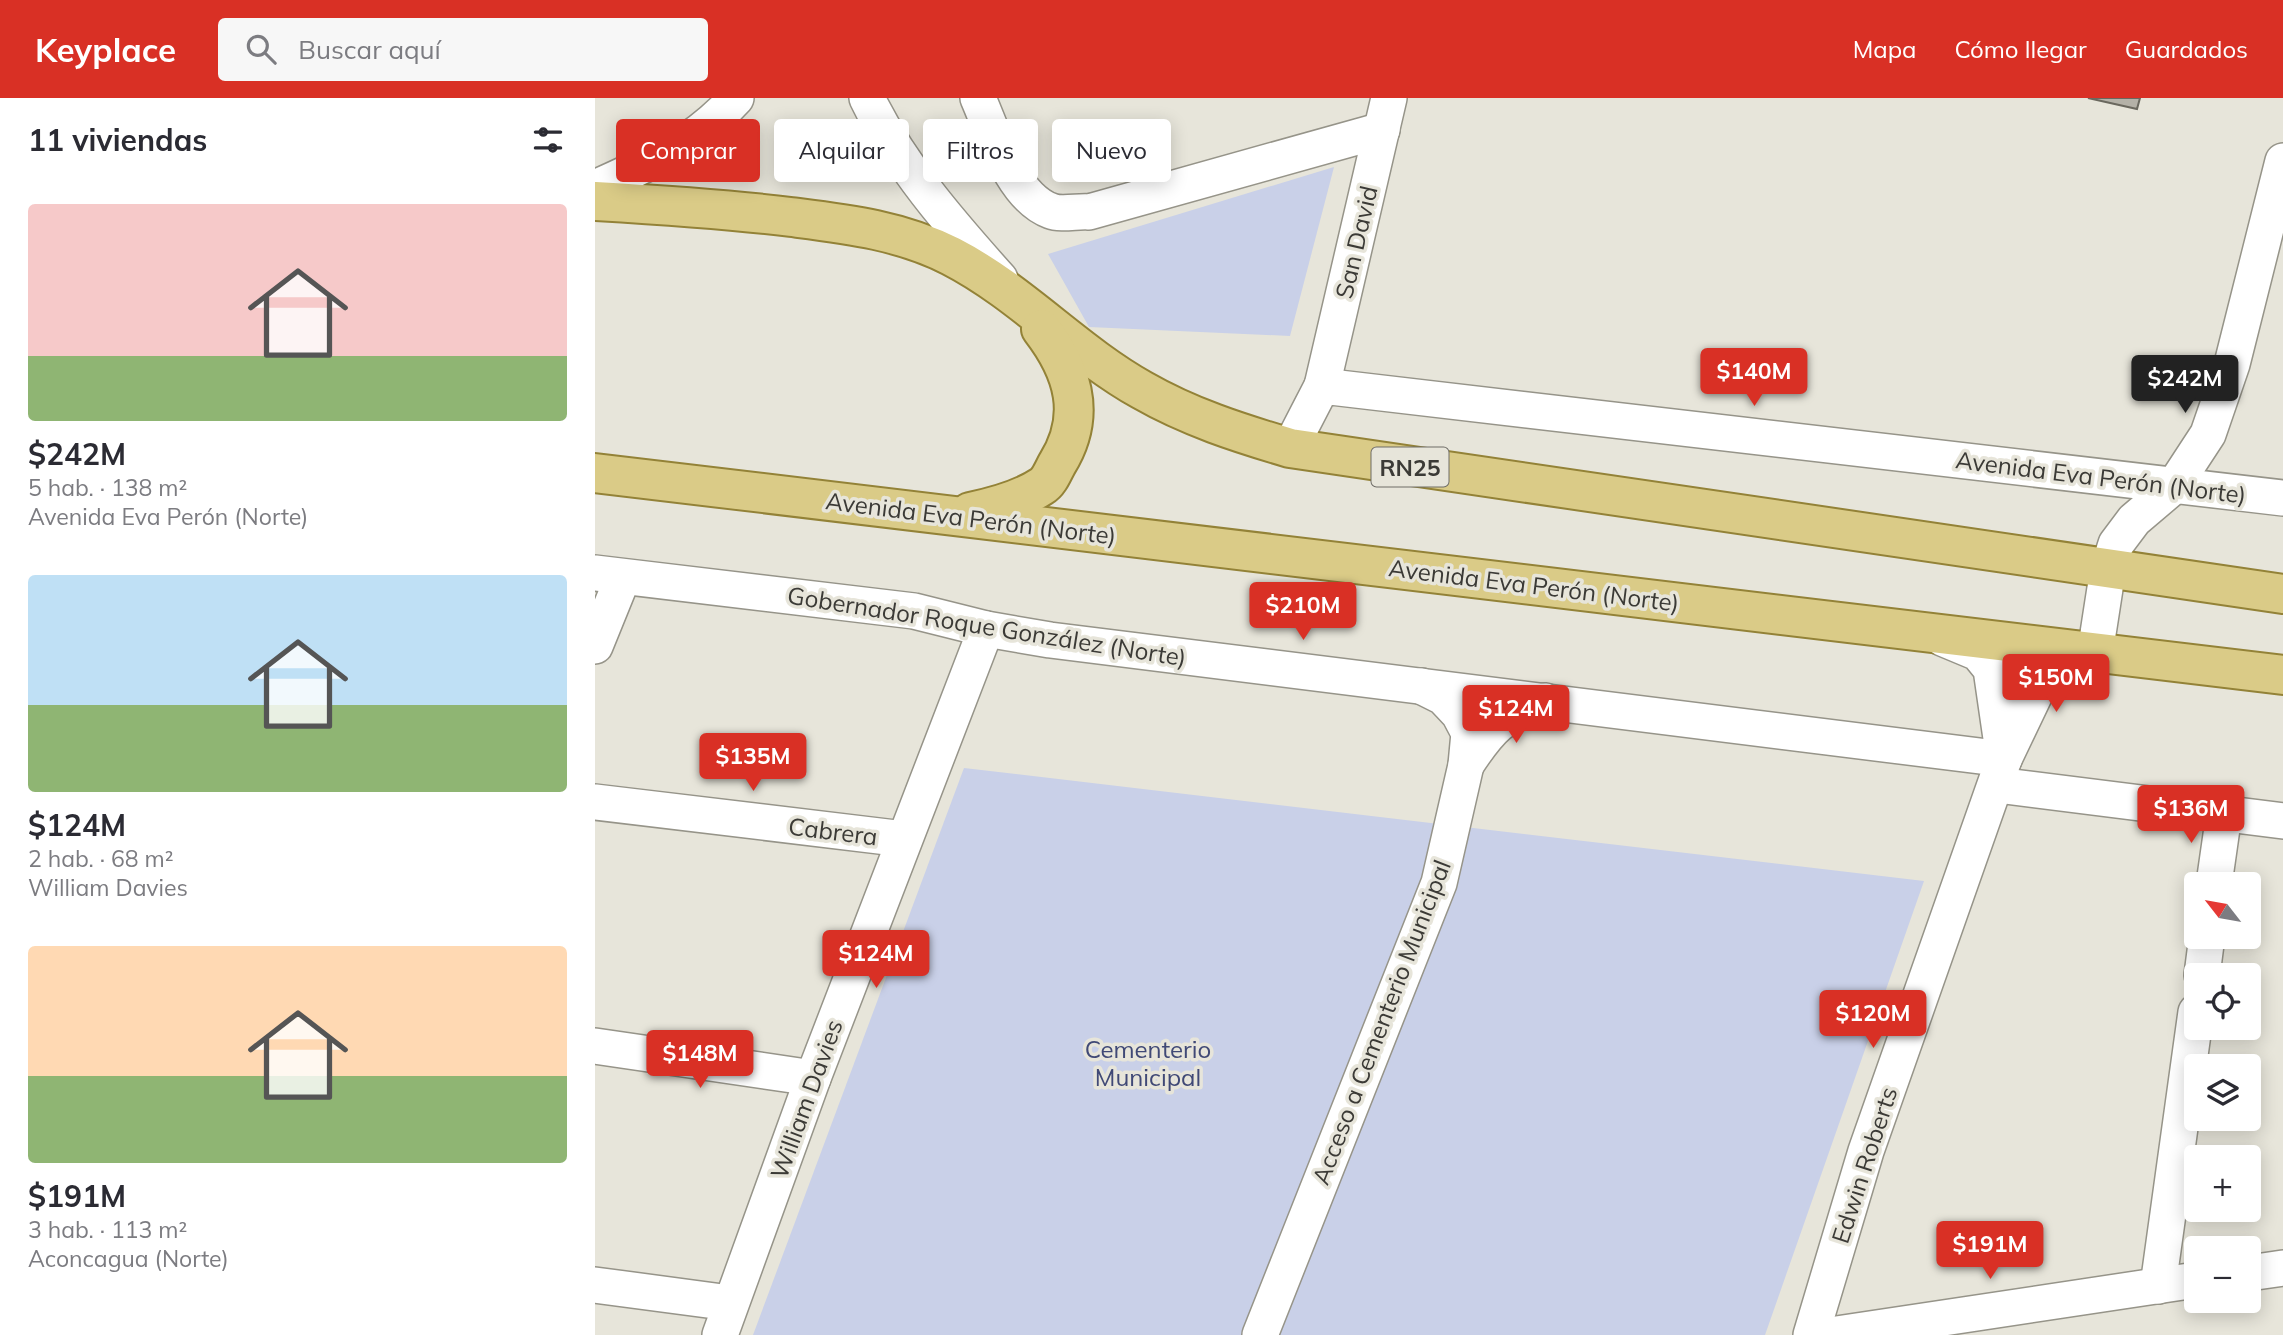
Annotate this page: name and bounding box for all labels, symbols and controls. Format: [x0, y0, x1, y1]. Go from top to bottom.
search box [218, 18, 708, 81]
text: Keyplace [35, 29, 176, 70]
icon: search [242, 30, 280, 68]
text: Buscar aquí [298, 33, 441, 66]
text: Mapa [1853, 34, 1916, 64]
text: Cómo llegar [1954, 34, 2087, 64]
text: Guardados [2125, 34, 2248, 64]
chip: Comprar [616, 119, 760, 182]
chip: Alquilar [774, 119, 909, 182]
chip: Filtros [923, 119, 1038, 182]
chip: Nuevo [1052, 119, 1171, 182]
text: 11 viviendas [28, 121, 207, 159]
icon: filters [529, 121, 567, 159]
street label: San David [1328, 183, 1384, 301]
icon: home [235, 250, 361, 376]
pin: $140M [1705, 348, 1803, 408]
text: $140M [1716, 356, 1792, 385]
pin: $242M [2136, 356, 2234, 415]
text: $242M [2147, 363, 2223, 392]
text: $242M [28, 435, 126, 473]
street label: Avenida Eva Perón (Norte) [1954, 444, 2248, 510]
road number: RN25 [1371, 448, 1449, 486]
text: 5 hab. · 138 m² [28, 473, 187, 502]
street label: Avenida Eva Perón (Norte) [824, 485, 1118, 551]
text: Avenida Eva Perón (Norte) [28, 502, 308, 531]
street label: Avenida Eva Perón (Norte) [1387, 552, 1681, 618]
street label: Gobernador Roque González (Norte) [785, 580, 1189, 672]
pin: $210M [1254, 582, 1352, 642]
text: $210M [1265, 590, 1341, 619]
icon: home [235, 621, 361, 747]
pin: $150M [2007, 654, 2105, 714]
text: $150M [2018, 662, 2094, 691]
pin: $124M [1467, 686, 1565, 745]
text: $124M [1478, 693, 1554, 722]
pin: $135M [704, 734, 802, 793]
text: $135M [715, 741, 791, 770]
pin: $136M [2142, 786, 2240, 845]
text: $136M [2153, 793, 2229, 822]
text: $124M [28, 806, 126, 844]
street label: Cabrera [787, 811, 879, 851]
text: 2 hab. · 68 m² [28, 844, 173, 873]
street label: Acceso a Cementerio Municipal [1305, 855, 1457, 1189]
north arrow [2184, 872, 2261, 948]
map controls [2184, 872, 2261, 1313]
text: William Davies [28, 873, 188, 902]
pin: $124M [827, 930, 925, 990]
text: $124M [838, 938, 914, 967]
button: locate [2184, 963, 2261, 1040]
pin: $120M [1824, 990, 1922, 1050]
icon: home [235, 992, 361, 1118]
text: $120M [1835, 998, 1911, 1027]
street label: William Davies [763, 1015, 849, 1183]
pin: $148M [651, 1030, 749, 1090]
park label: Cementerio Municipal [1085, 1034, 1211, 1092]
text: $148M [662, 1038, 738, 1067]
button: layers [2184, 1054, 2261, 1131]
street label: Edwin Roberts [1825, 1083, 1903, 1247]
button: + [2184, 1145, 2261, 1222]
text: $191M [28, 1177, 126, 1215]
text: 3 hab. · 113 m² [28, 1215, 187, 1244]
pin: $191M [1941, 1222, 2039, 1281]
text: $191M [1952, 1229, 2028, 1258]
button: − [2184, 1236, 2261, 1313]
text: Aconcagua (Norte) [28, 1244, 229, 1273]

